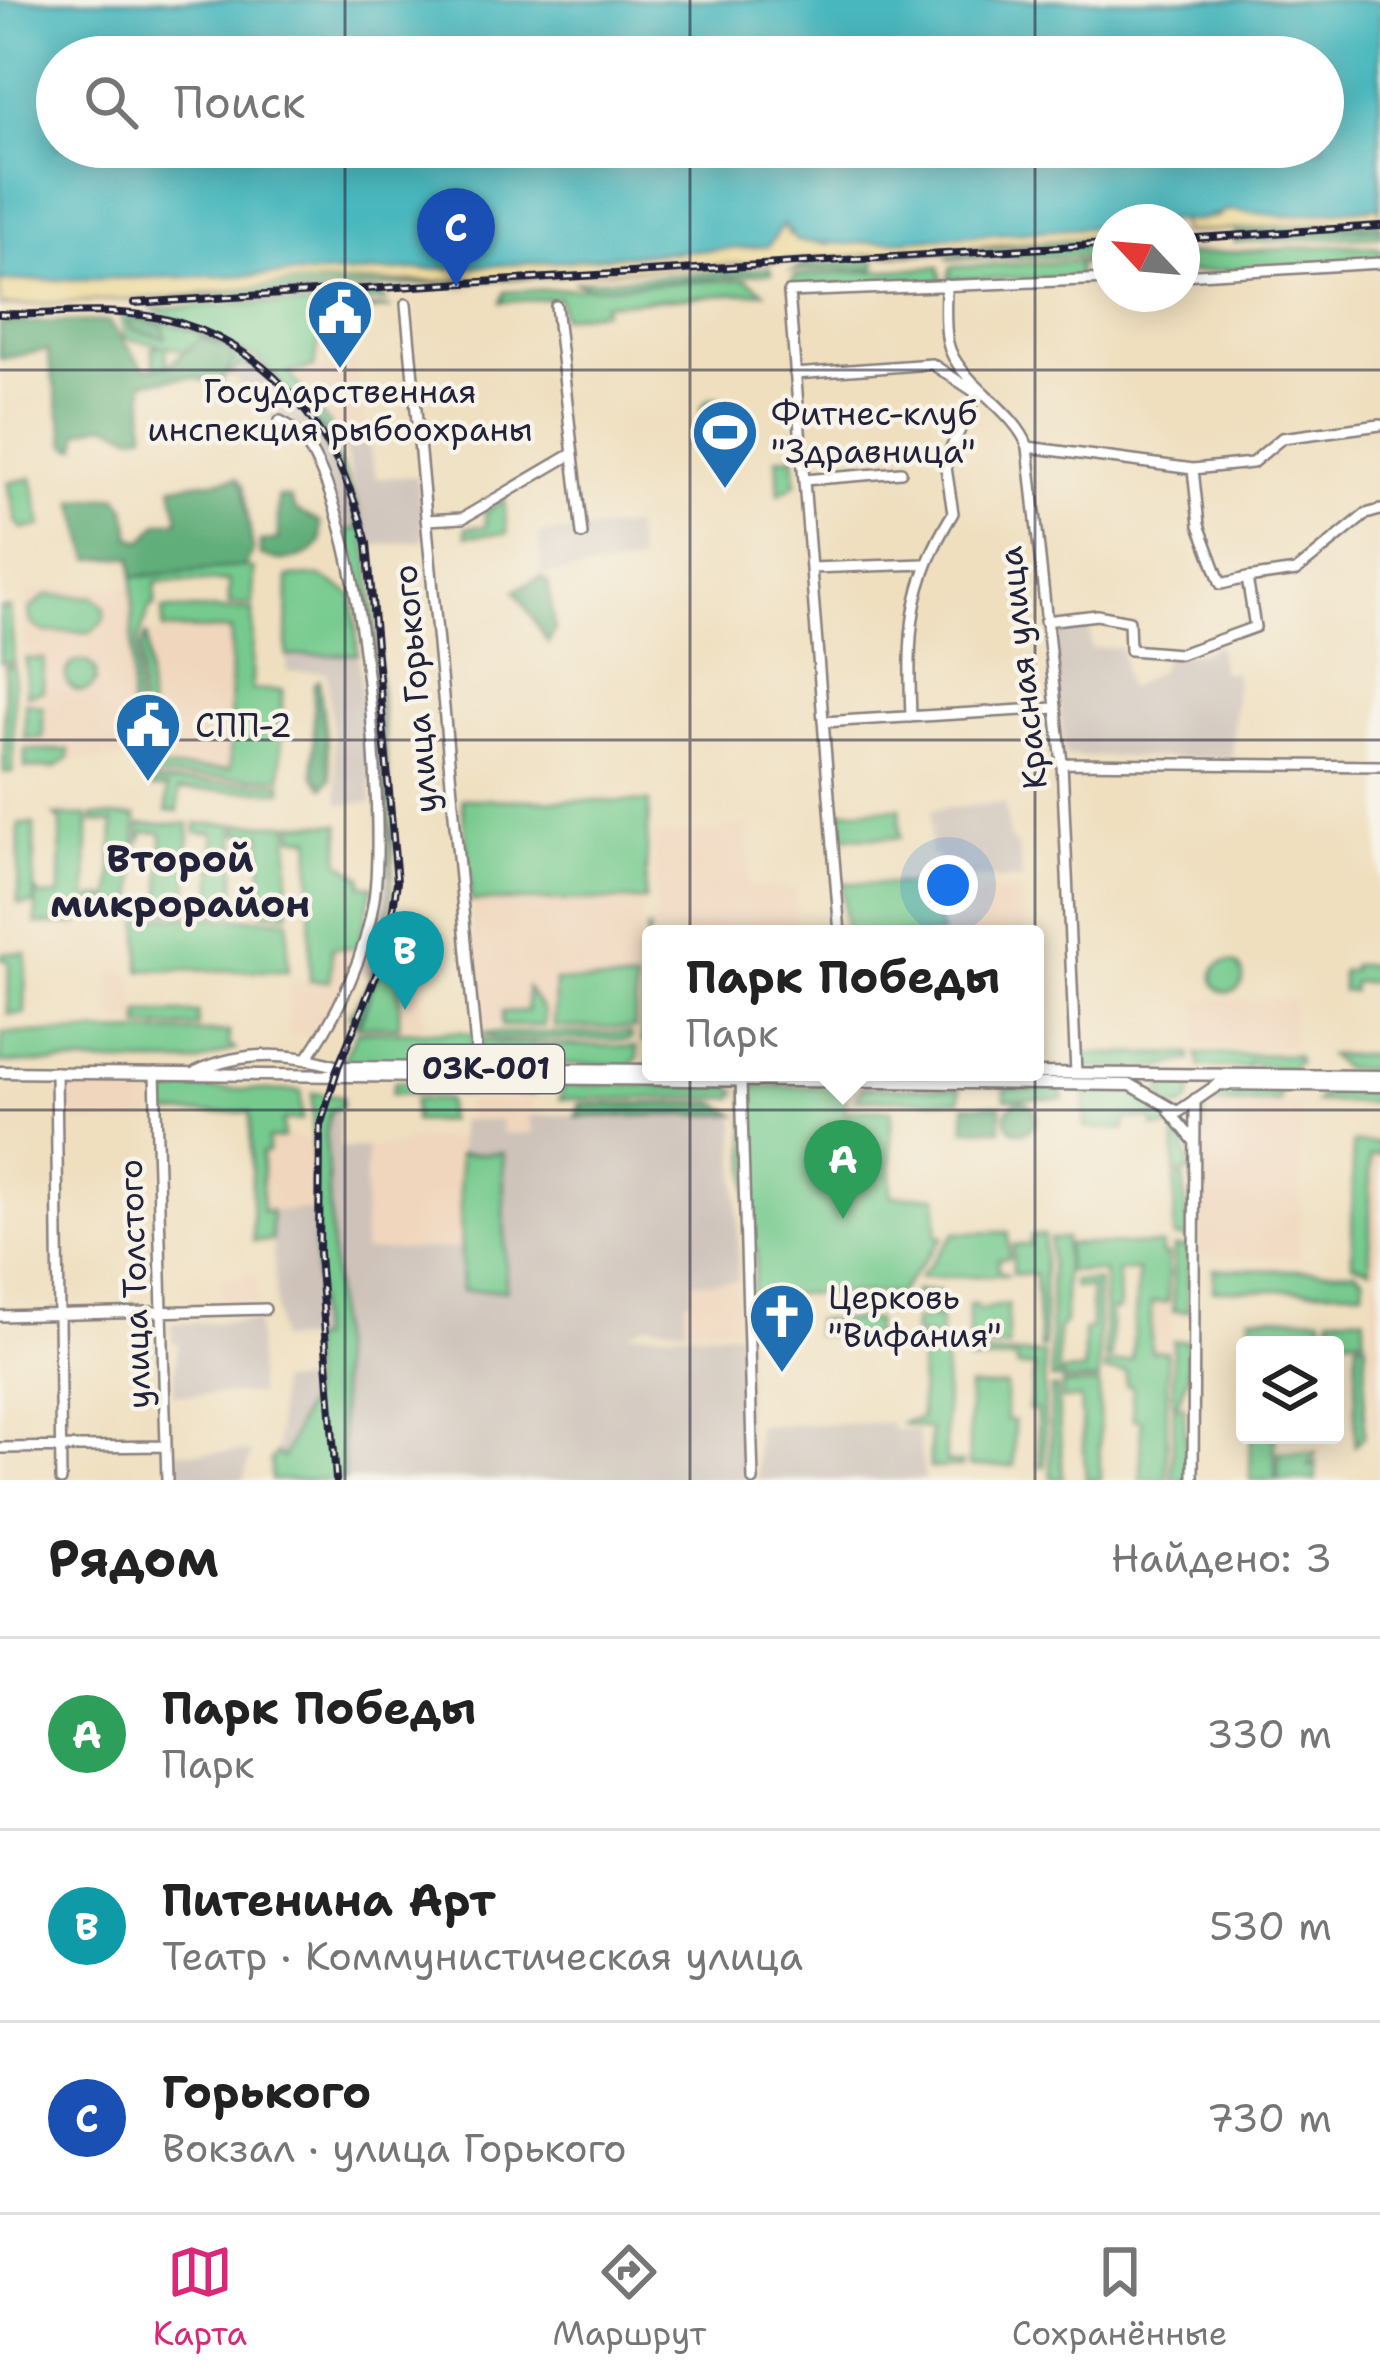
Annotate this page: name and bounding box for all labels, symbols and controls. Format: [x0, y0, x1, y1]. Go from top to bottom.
search box [36, 36, 1344, 168]
icon: search [78, 69, 144, 135]
text: Поиск [174, 72, 305, 132]
pin: C [417, 188, 495, 287]
north arrow [1092, 204, 1200, 312]
public building icon: Государственная инспекция рыбоохраны [305, 277, 375, 371]
place label: Государственная инспекция рыбоохраны [147, 369, 533, 452]
place label: Фитнес-клуб "Здравница" [771, 391, 977, 474]
sports icon: Фитнес-клуб "Здравница" [690, 397, 760, 491]
street label: Красная улица [987, 544, 1058, 792]
street label: улица Горького [382, 563, 449, 815]
public building icon: СПП-2 [113, 690, 183, 784]
place label: СПП-2 [195, 703, 292, 748]
district label: Второй микрорайон [50, 832, 310, 929]
your location [918, 855, 978, 915]
pin: B [366, 911, 444, 1010]
popup [642, 925, 1044, 1081]
text: Парк Победы [686, 947, 1000, 1007]
text: Парк [686, 1007, 778, 1059]
road number: 03К-001 [408, 1045, 564, 1093]
pin: A [804, 1120, 882, 1219]
street label: улица Толстого [108, 1158, 161, 1410]
place label: Церковь "Вифания" [828, 1275, 1002, 1358]
church icon: Церковь "Вифания" [747, 1281, 817, 1375]
map controls [1236, 1336, 1344, 1444]
button: layers [1236, 1336, 1344, 1444]
text: Рядом [48, 1524, 219, 1592]
text: Найдено: 3 [1111, 1532, 1332, 1584]
text: Парк Победы [162, 1678, 476, 1738]
text: A [72, 1708, 102, 1760]
text: 330 m [1206, 1708, 1332, 1760]
text: Парк [162, 1738, 255, 1790]
text: Питенина Арт [162, 1870, 496, 1930]
text: B [75, 1900, 99, 1952]
text: 530 m [1209, 1900, 1332, 1952]
text: Театр · Коммунистическая улица [162, 1930, 803, 1982]
text: Горького [162, 2062, 371, 2122]
text: C [75, 2092, 99, 2144]
text: 730 m [1207, 2092, 1332, 2144]
text: Вокзал · улица Горького [162, 2122, 627, 2174]
tab: Карта [153, 2239, 247, 2356]
tab: Маршрут [552, 2239, 706, 2356]
tab: Сохранённые [1012, 2239, 1227, 2356]

